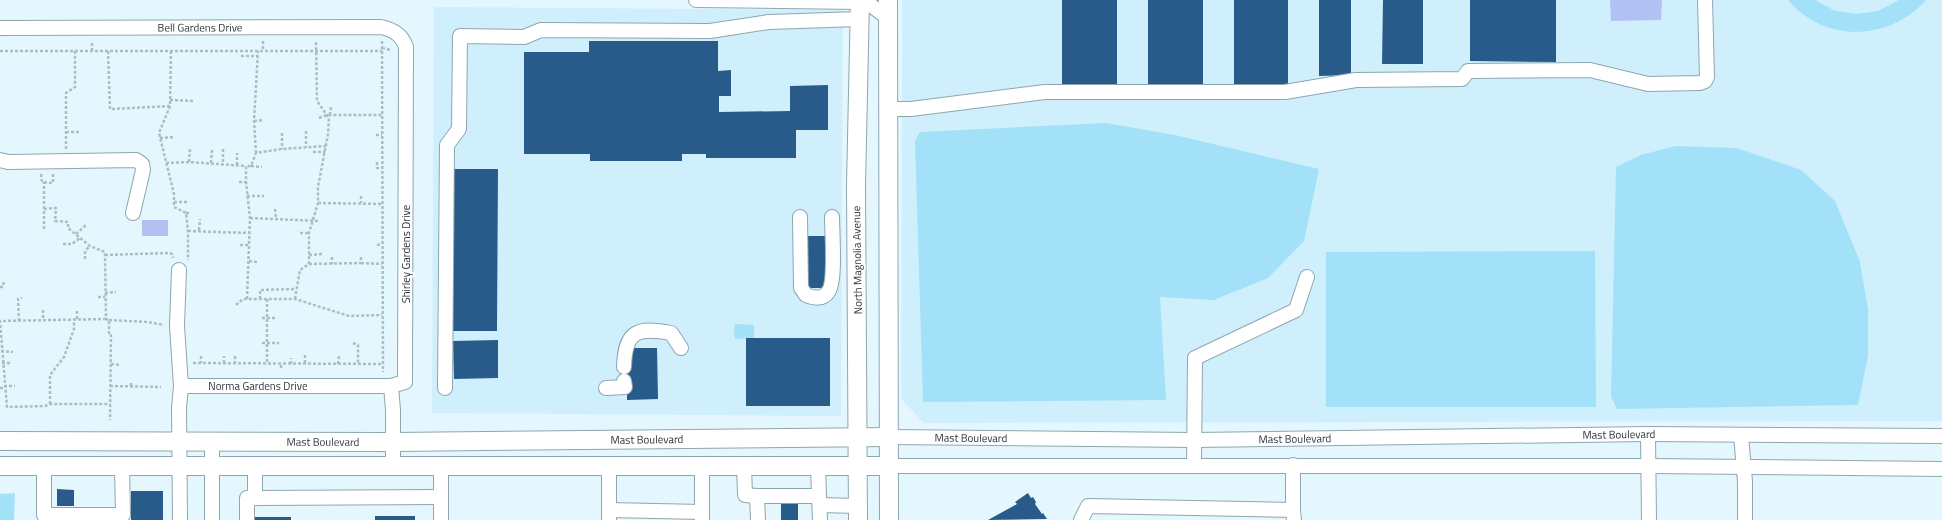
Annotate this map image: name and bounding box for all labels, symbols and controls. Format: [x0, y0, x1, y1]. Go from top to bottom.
street label: Bell Gardens Drive [158, 19, 243, 36]
street label: Shirley Gardens Drive [398, 204, 414, 303]
street label: North Magnolia Avenue [848, 205, 866, 314]
street label: Norma Gardens Drive [208, 378, 308, 394]
street label: Mast Boulevard [1582, 426, 1656, 443]
street label: Mast Boulevard [934, 429, 1008, 446]
street label: Mast Boulevard [1258, 430, 1332, 447]
street label: Mast Boulevard [610, 431, 684, 448]
street label: Mast Boulevard [287, 434, 360, 450]

